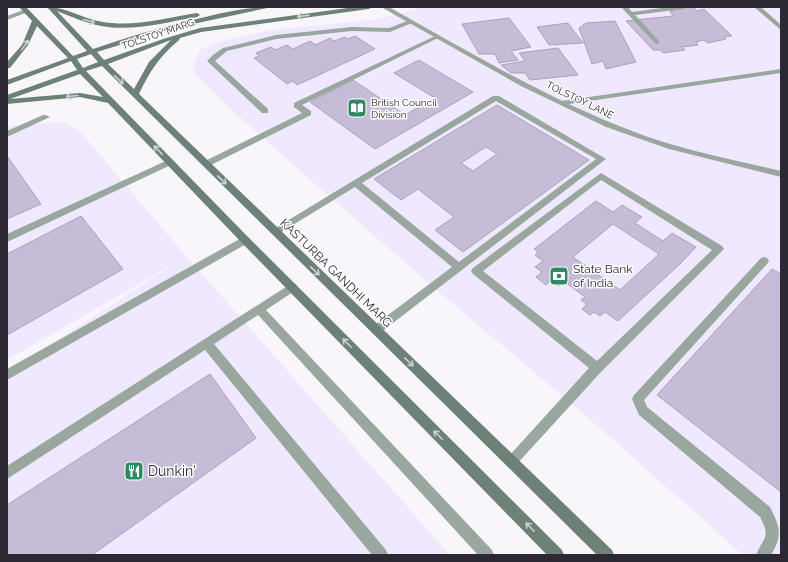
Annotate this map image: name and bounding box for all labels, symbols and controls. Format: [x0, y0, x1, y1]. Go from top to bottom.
one-way arrow [297, 12, 310, 19]
street label: TOLSTOY MARG [120, 16, 196, 52]
one-way arrow [82, 18, 95, 25]
one-way arrow [21, 40, 29, 51]
one-way arrow [114, 75, 124, 84]
street label: TOLSTOY LANE [545, 79, 615, 121]
one-way arrow [66, 92, 79, 100]
library icon: British Council Division [346, 97, 368, 119]
place label: British Council Division [371, 97, 437, 120]
one-way arrow [153, 145, 163, 155]
one-way arrow [217, 175, 227, 185]
street label: KASTURBA GANDHI MARG [277, 216, 395, 330]
place label: State Bank of India [573, 262, 633, 290]
bank icon: State Bank of India [548, 265, 570, 287]
one-way arrow [310, 266, 320, 276]
one-way arrow [342, 338, 352, 347]
one-way arrow [404, 357, 414, 367]
one-way arrow [433, 430, 443, 440]
restaurant icon: Dunkin' [123, 460, 145, 482]
place label: Dunkin' [148, 463, 196, 479]
one-way arrow [525, 522, 535, 532]

